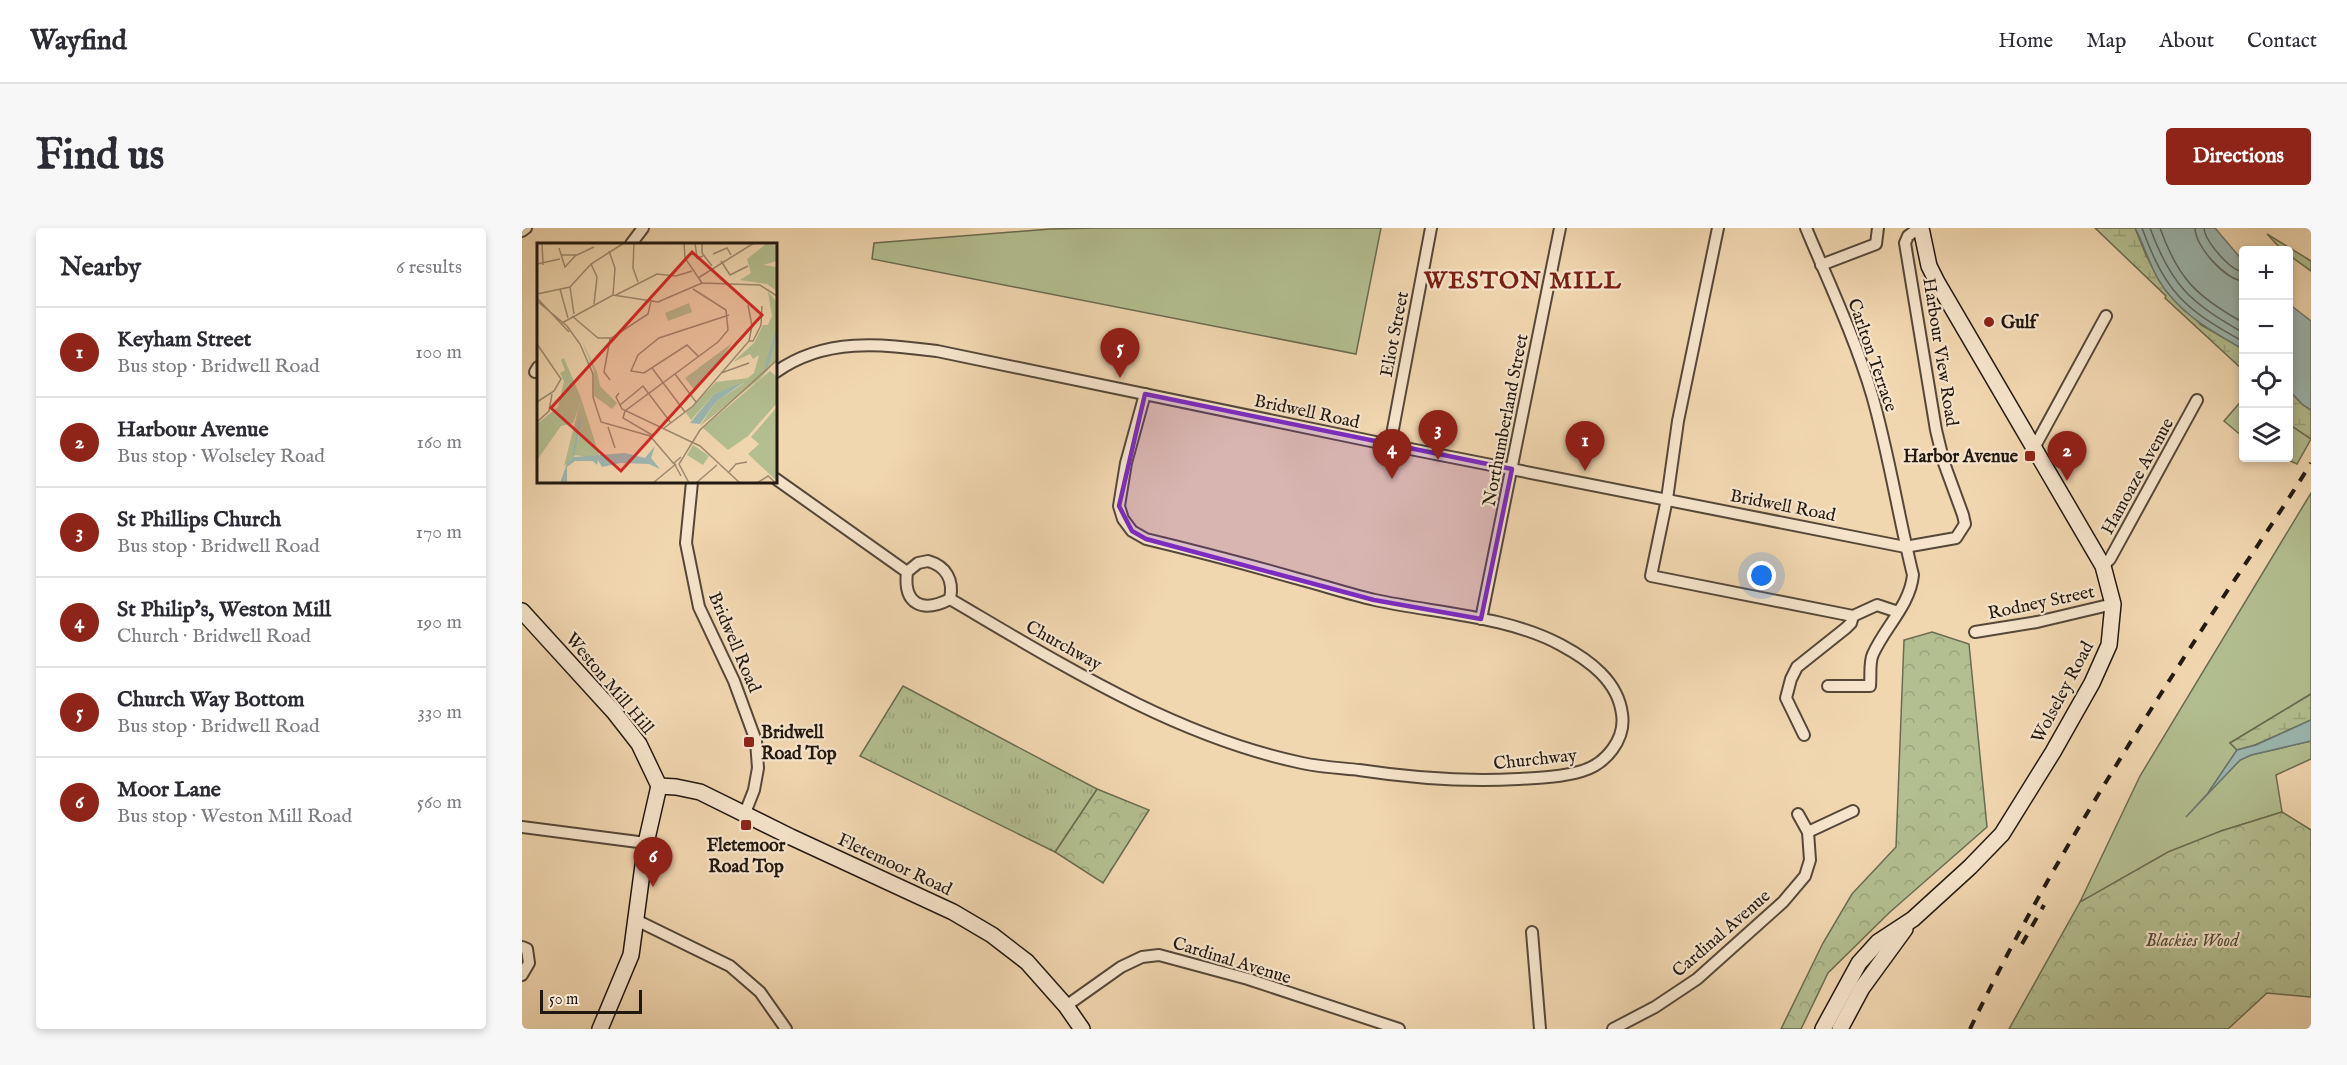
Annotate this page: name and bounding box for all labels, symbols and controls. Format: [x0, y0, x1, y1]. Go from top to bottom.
text: Wayfind [30, 24, 127, 59]
text: Home [1998, 28, 2053, 55]
text: Map [2086, 28, 2126, 55]
text: About [2159, 28, 2214, 55]
text: Contact [2247, 28, 2317, 55]
button: Directions [2166, 128, 2311, 185]
text: Find us [36, 130, 164, 183]
inset map [537, 243, 777, 483]
map controls [2239, 246, 2293, 462]
button: + [2239, 246, 2293, 300]
text: Nearby [60, 251, 141, 284]
text: 6 results [396, 255, 462, 280]
district label: WESTON MILL [1423, 266, 1622, 297]
street label: Harbour View Road [1916, 276, 1963, 429]
street label: Eliot Street [1376, 290, 1415, 379]
street label: Carlton Terrace [1841, 296, 1902, 415]
button: − [2239, 300, 2293, 354]
place label: Gulf [2001, 312, 2040, 335]
marker: Gulf [1982, 315, 1996, 329]
text: Keyham Street [117, 326, 251, 354]
pin: 5 [1100, 328, 1140, 378]
street label: Northumberland Street [1478, 332, 1534, 508]
text: 1 [76, 340, 83, 365]
text: 100 m [415, 340, 462, 365]
text: Bus stop · Bridwell Road [117, 354, 320, 379]
button: locate [2239, 354, 2293, 408]
street label: Bridwell Road [1252, 390, 1362, 435]
button: layers [2239, 408, 2293, 462]
pin: 3 [1418, 410, 1458, 460]
street label: Hamoaze Avenue [2097, 414, 2180, 539]
text: Harbour Avenue [117, 416, 269, 444]
pin: 1 [1566, 422, 1604, 471]
text: 2 [75, 430, 84, 455]
text: 160 m [416, 430, 462, 455]
pin: 4 [1372, 430, 1412, 479]
pin: 2 [2048, 432, 2086, 481]
text: Bus stop · Wolseley Road [117, 444, 325, 469]
place label: Harbor Avenue [1903, 446, 2019, 469]
marker: Harbor Avenue [2023, 449, 2037, 463]
street label: Bridwell Road [1728, 485, 1838, 528]
text: St Phillips Church [117, 506, 281, 534]
text: 3 [76, 520, 83, 545]
text: 170 m [416, 520, 462, 545]
text: Bus stop · Bridwell Road [117, 534, 320, 559]
your location [1747, 561, 1776, 590]
street label: Rodney Street [1986, 581, 2097, 626]
street label: Bridwell Road [702, 589, 765, 697]
text: St Philip's, Weston Mill [117, 596, 331, 624]
text: 4 [75, 610, 84, 635]
text: 190 m [416, 610, 462, 635]
street label: Churchway [1021, 616, 1106, 677]
text: Church · Bridwell Road [117, 624, 311, 649]
street label: Weston Mill Hill [560, 628, 658, 740]
street label: Wolseley Road [2027, 638, 2100, 748]
text: Church Way Bottom [117, 686, 305, 714]
text: 5 [76, 700, 83, 725]
text: 330 m [417, 700, 462, 725]
text: Bus stop · Bridwell Road [117, 714, 320, 739]
place label: Bridwell Road Top [761, 722, 837, 766]
marker: Bridwell Road Top [742, 735, 756, 749]
street label: Churchway [1492, 745, 1578, 776]
text: Moor Lane [117, 776, 221, 804]
text: 6 [75, 790, 84, 815]
text: 560 m [417, 790, 462, 815]
text: Bus stop · Weston Mill Road [117, 804, 352, 829]
marker: Fletemoor Road Top [739, 818, 753, 832]
street label: Fletemoor Road [834, 829, 955, 902]
place label: Fletemoor Road Top [707, 835, 786, 879]
pin: 6 [634, 838, 672, 887]
street label: Cardinal Avenue [1668, 885, 1776, 983]
park label: Blackies Wood [2145, 930, 2240, 953]
street label: Cardinal Avenue [1169, 932, 1294, 990]
scale bar [540, 987, 642, 1014]
text: 50 m [549, 990, 578, 1010]

